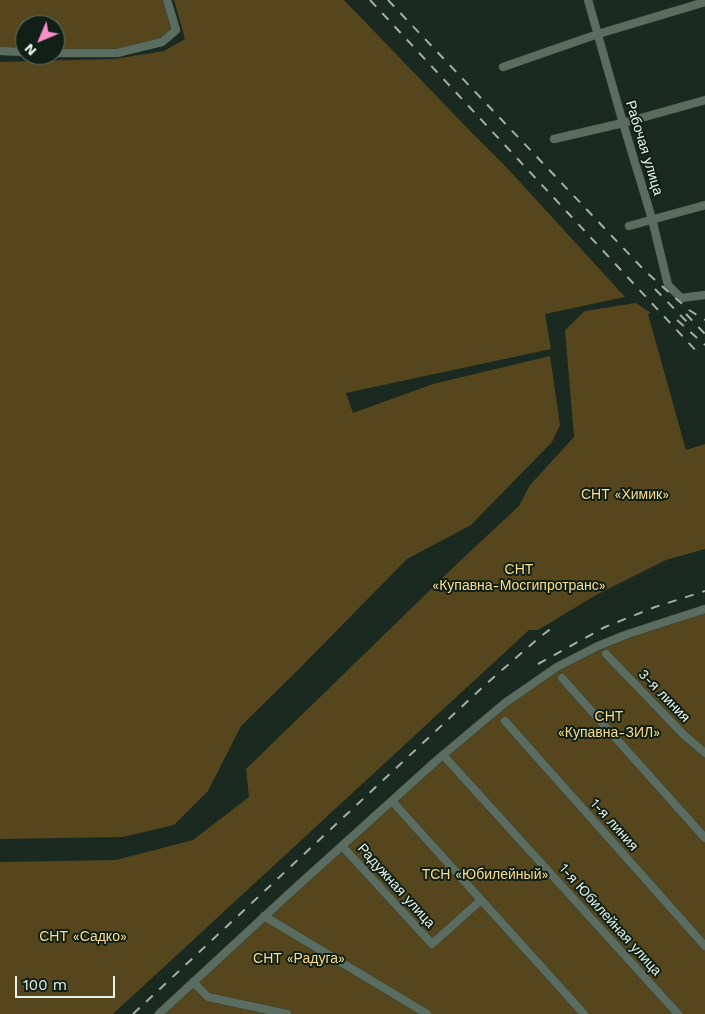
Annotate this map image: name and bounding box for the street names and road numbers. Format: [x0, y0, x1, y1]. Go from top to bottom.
street label: Рабочая улица [622, 99, 666, 197]
street label: 3-я линия [635, 666, 693, 726]
street label: 1-я линия [586, 796, 642, 854]
street label: Радужная улица [354, 840, 438, 932]
street label: 1-я Юбилейная улица [555, 860, 665, 980]

